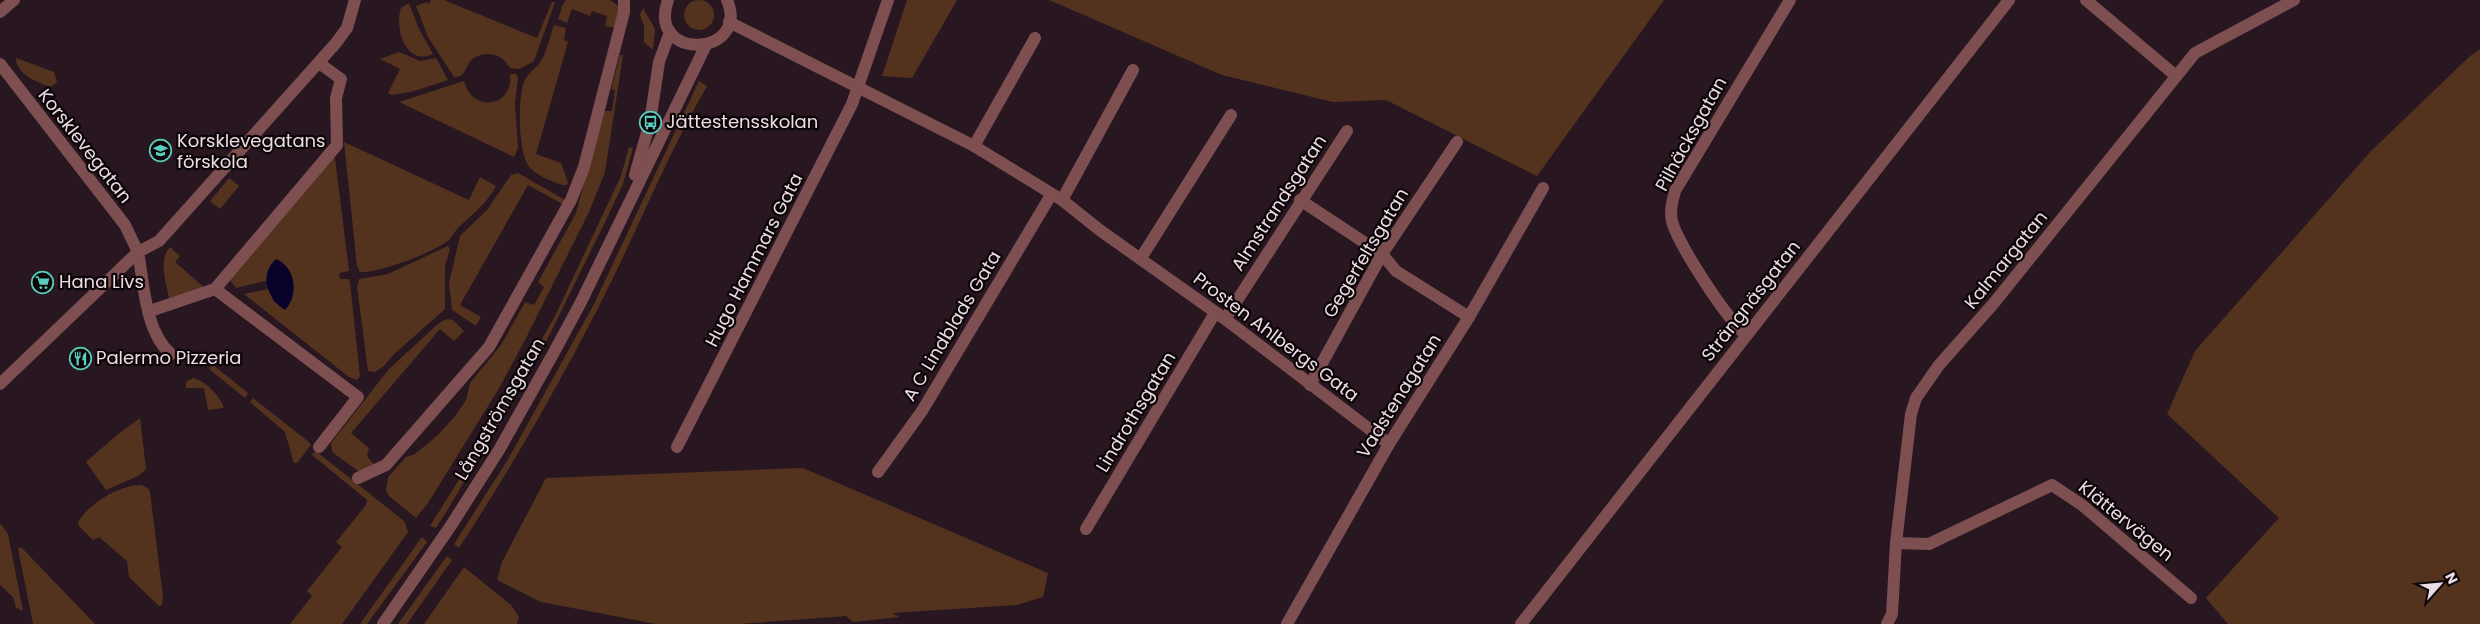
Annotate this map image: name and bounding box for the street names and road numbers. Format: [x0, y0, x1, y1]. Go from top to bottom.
street label: Pilhäcksgatan [1649, 72, 1732, 195]
street label: Korsklevegatan [33, 83, 138, 208]
street label: Almstrandsgatan [1225, 130, 1332, 276]
street label: Hugo Hammars Gata [699, 168, 808, 351]
street label: Gegerfeltsgatan [1317, 183, 1414, 322]
street label: Kalmargatan [1958, 205, 2053, 314]
street label: Strängnäsgatan [1695, 235, 1806, 366]
street label: A C Lindblads Gata [897, 246, 1006, 406]
street label: Prosten Ahlbergs Gata [1188, 266, 1364, 407]
street label: Vadstenagatan [1350, 329, 1447, 463]
street label: Långströmsgatan [449, 333, 550, 484]
street label: Lindrothsgatan [1090, 347, 1181, 477]
street label: Klättervägen [2074, 475, 2179, 567]

